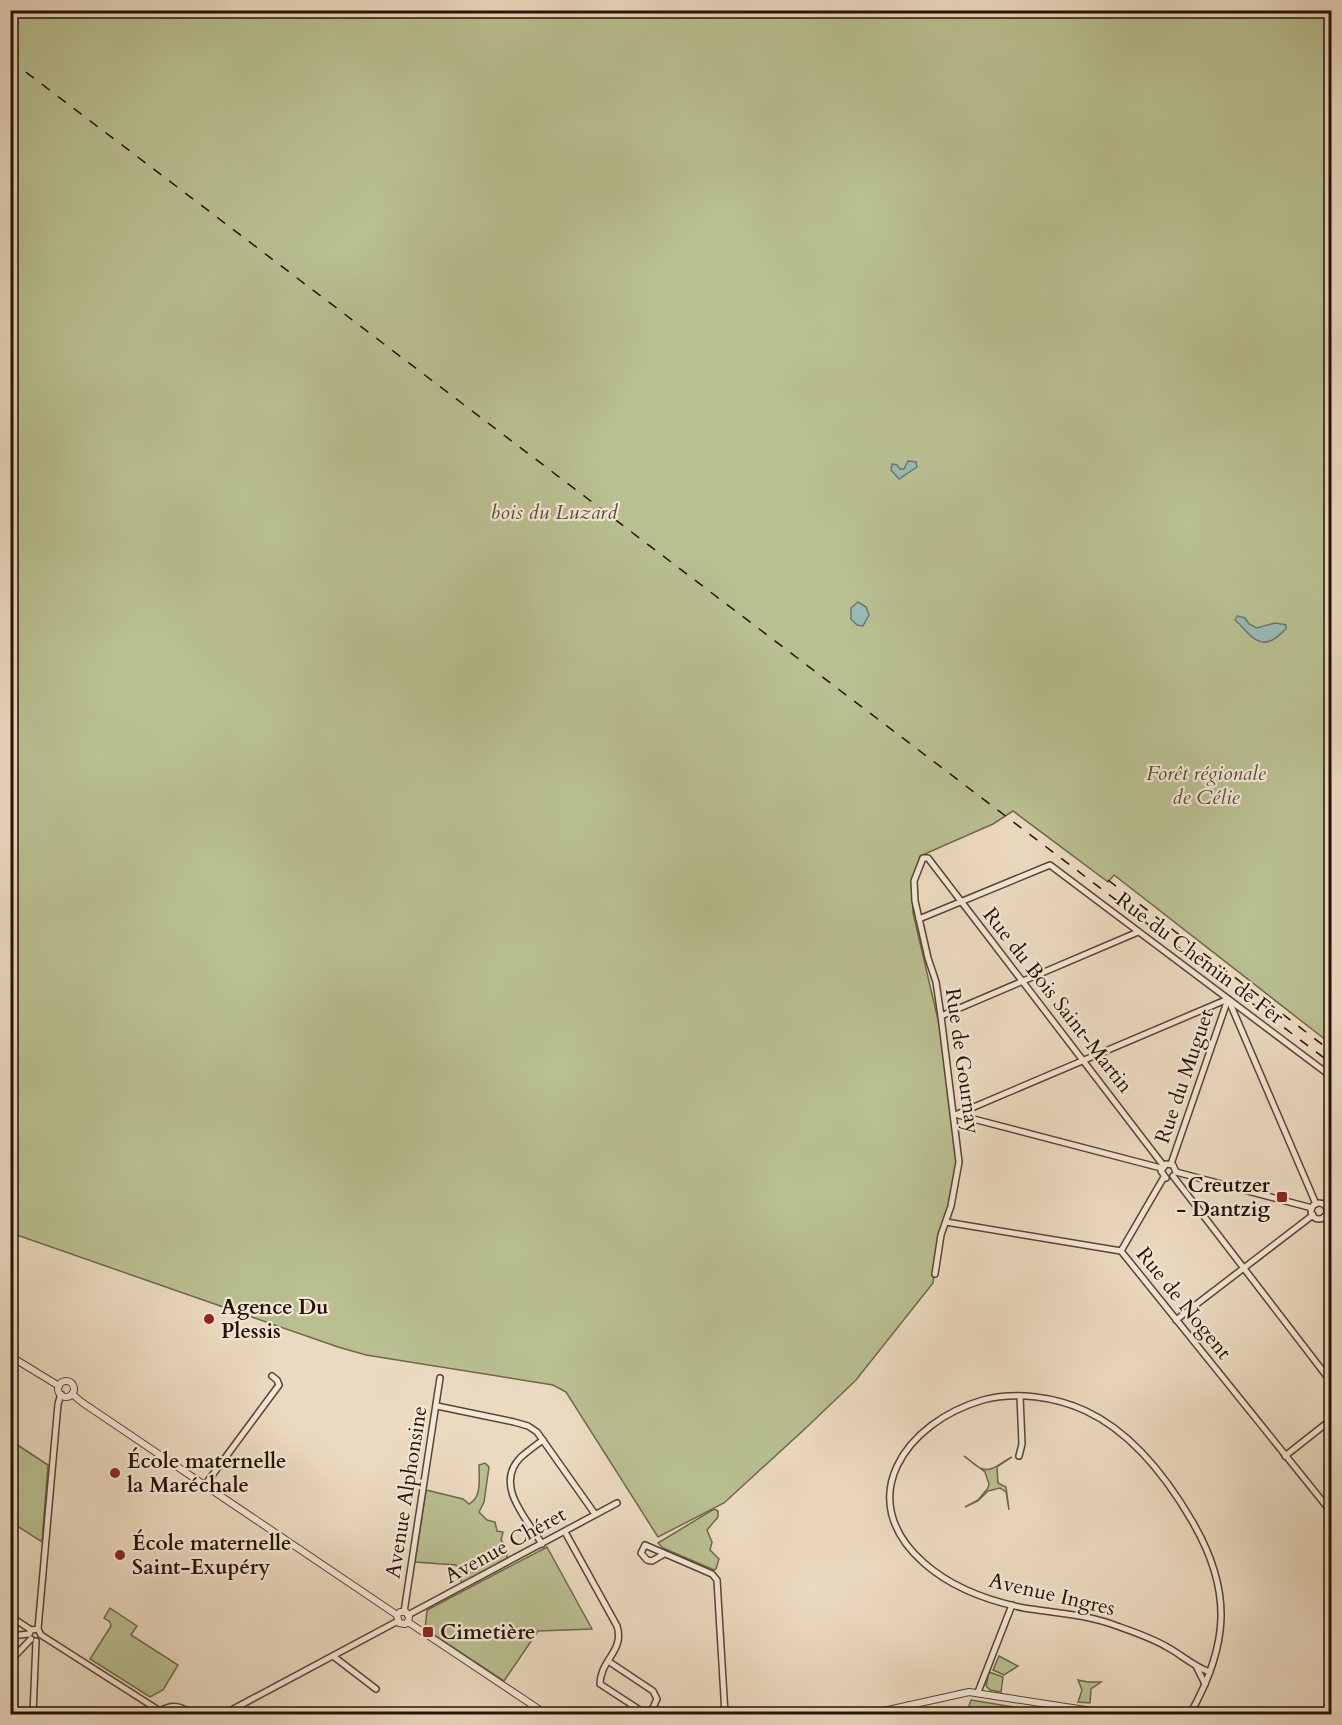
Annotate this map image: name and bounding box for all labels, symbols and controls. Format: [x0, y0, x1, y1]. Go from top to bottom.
park label: bois du Luzard [491, 498, 618, 527]
park label: Forêt régionale de Célie [1146, 759, 1267, 812]
street label: Rue du Chemin de Fer [1110, 886, 1290, 1031]
street label: Rue du Bois Saint-Martin [976, 901, 1139, 1099]
street label: Rue de Gournay [938, 986, 987, 1136]
street label: Rue du Muguet [1148, 1005, 1221, 1147]
place label: Creutzer - Dantzig [1176, 1171, 1271, 1224]
marker: Creutzer - Dantzig [1275, 1190, 1289, 1204]
street label: Rue de Nogent [1129, 1241, 1238, 1366]
place label: Agence Du Plessis [221, 1293, 329, 1346]
marker: Agence Du Plessis [202, 1312, 216, 1326]
street label: Avenue Alphonsine [379, 1404, 434, 1580]
place label: École maternelle la Maréchale [127, 1447, 287, 1500]
marker: École maternelle la Maréchale [108, 1466, 122, 1480]
street label: Avenue Chéret [439, 1500, 571, 1591]
place label: École maternelle Saint-Exupéry [132, 1529, 292, 1582]
marker: École maternelle Saint-Exupéry [113, 1548, 127, 1562]
street label: Avenue Ingres [986, 1566, 1118, 1623]
place label: Cimetière [440, 1618, 536, 1647]
marker: Cimetière [421, 1625, 435, 1639]

